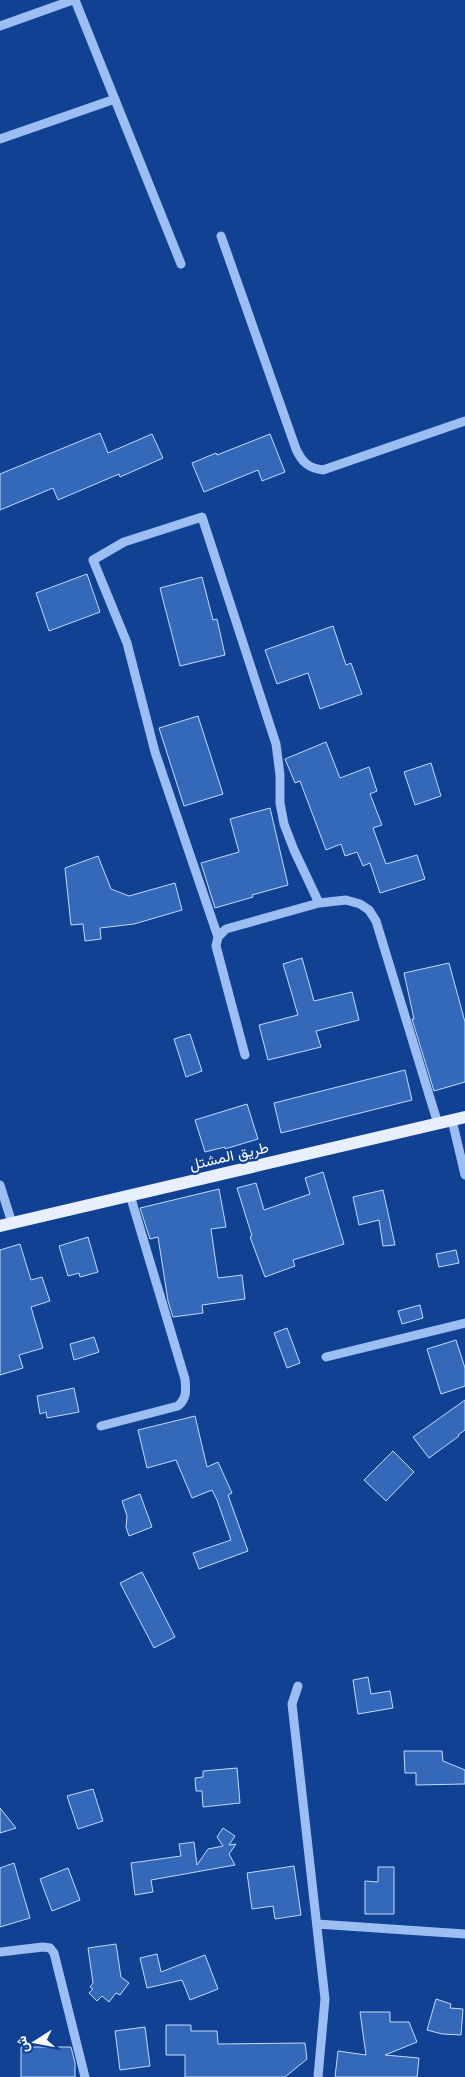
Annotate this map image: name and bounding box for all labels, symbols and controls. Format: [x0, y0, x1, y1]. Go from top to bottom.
street label: طريق المشتل [188, 1138, 271, 1175]
north arrow [10, 2017, 60, 2067]
text: ش [13, 2034, 33, 2054]

